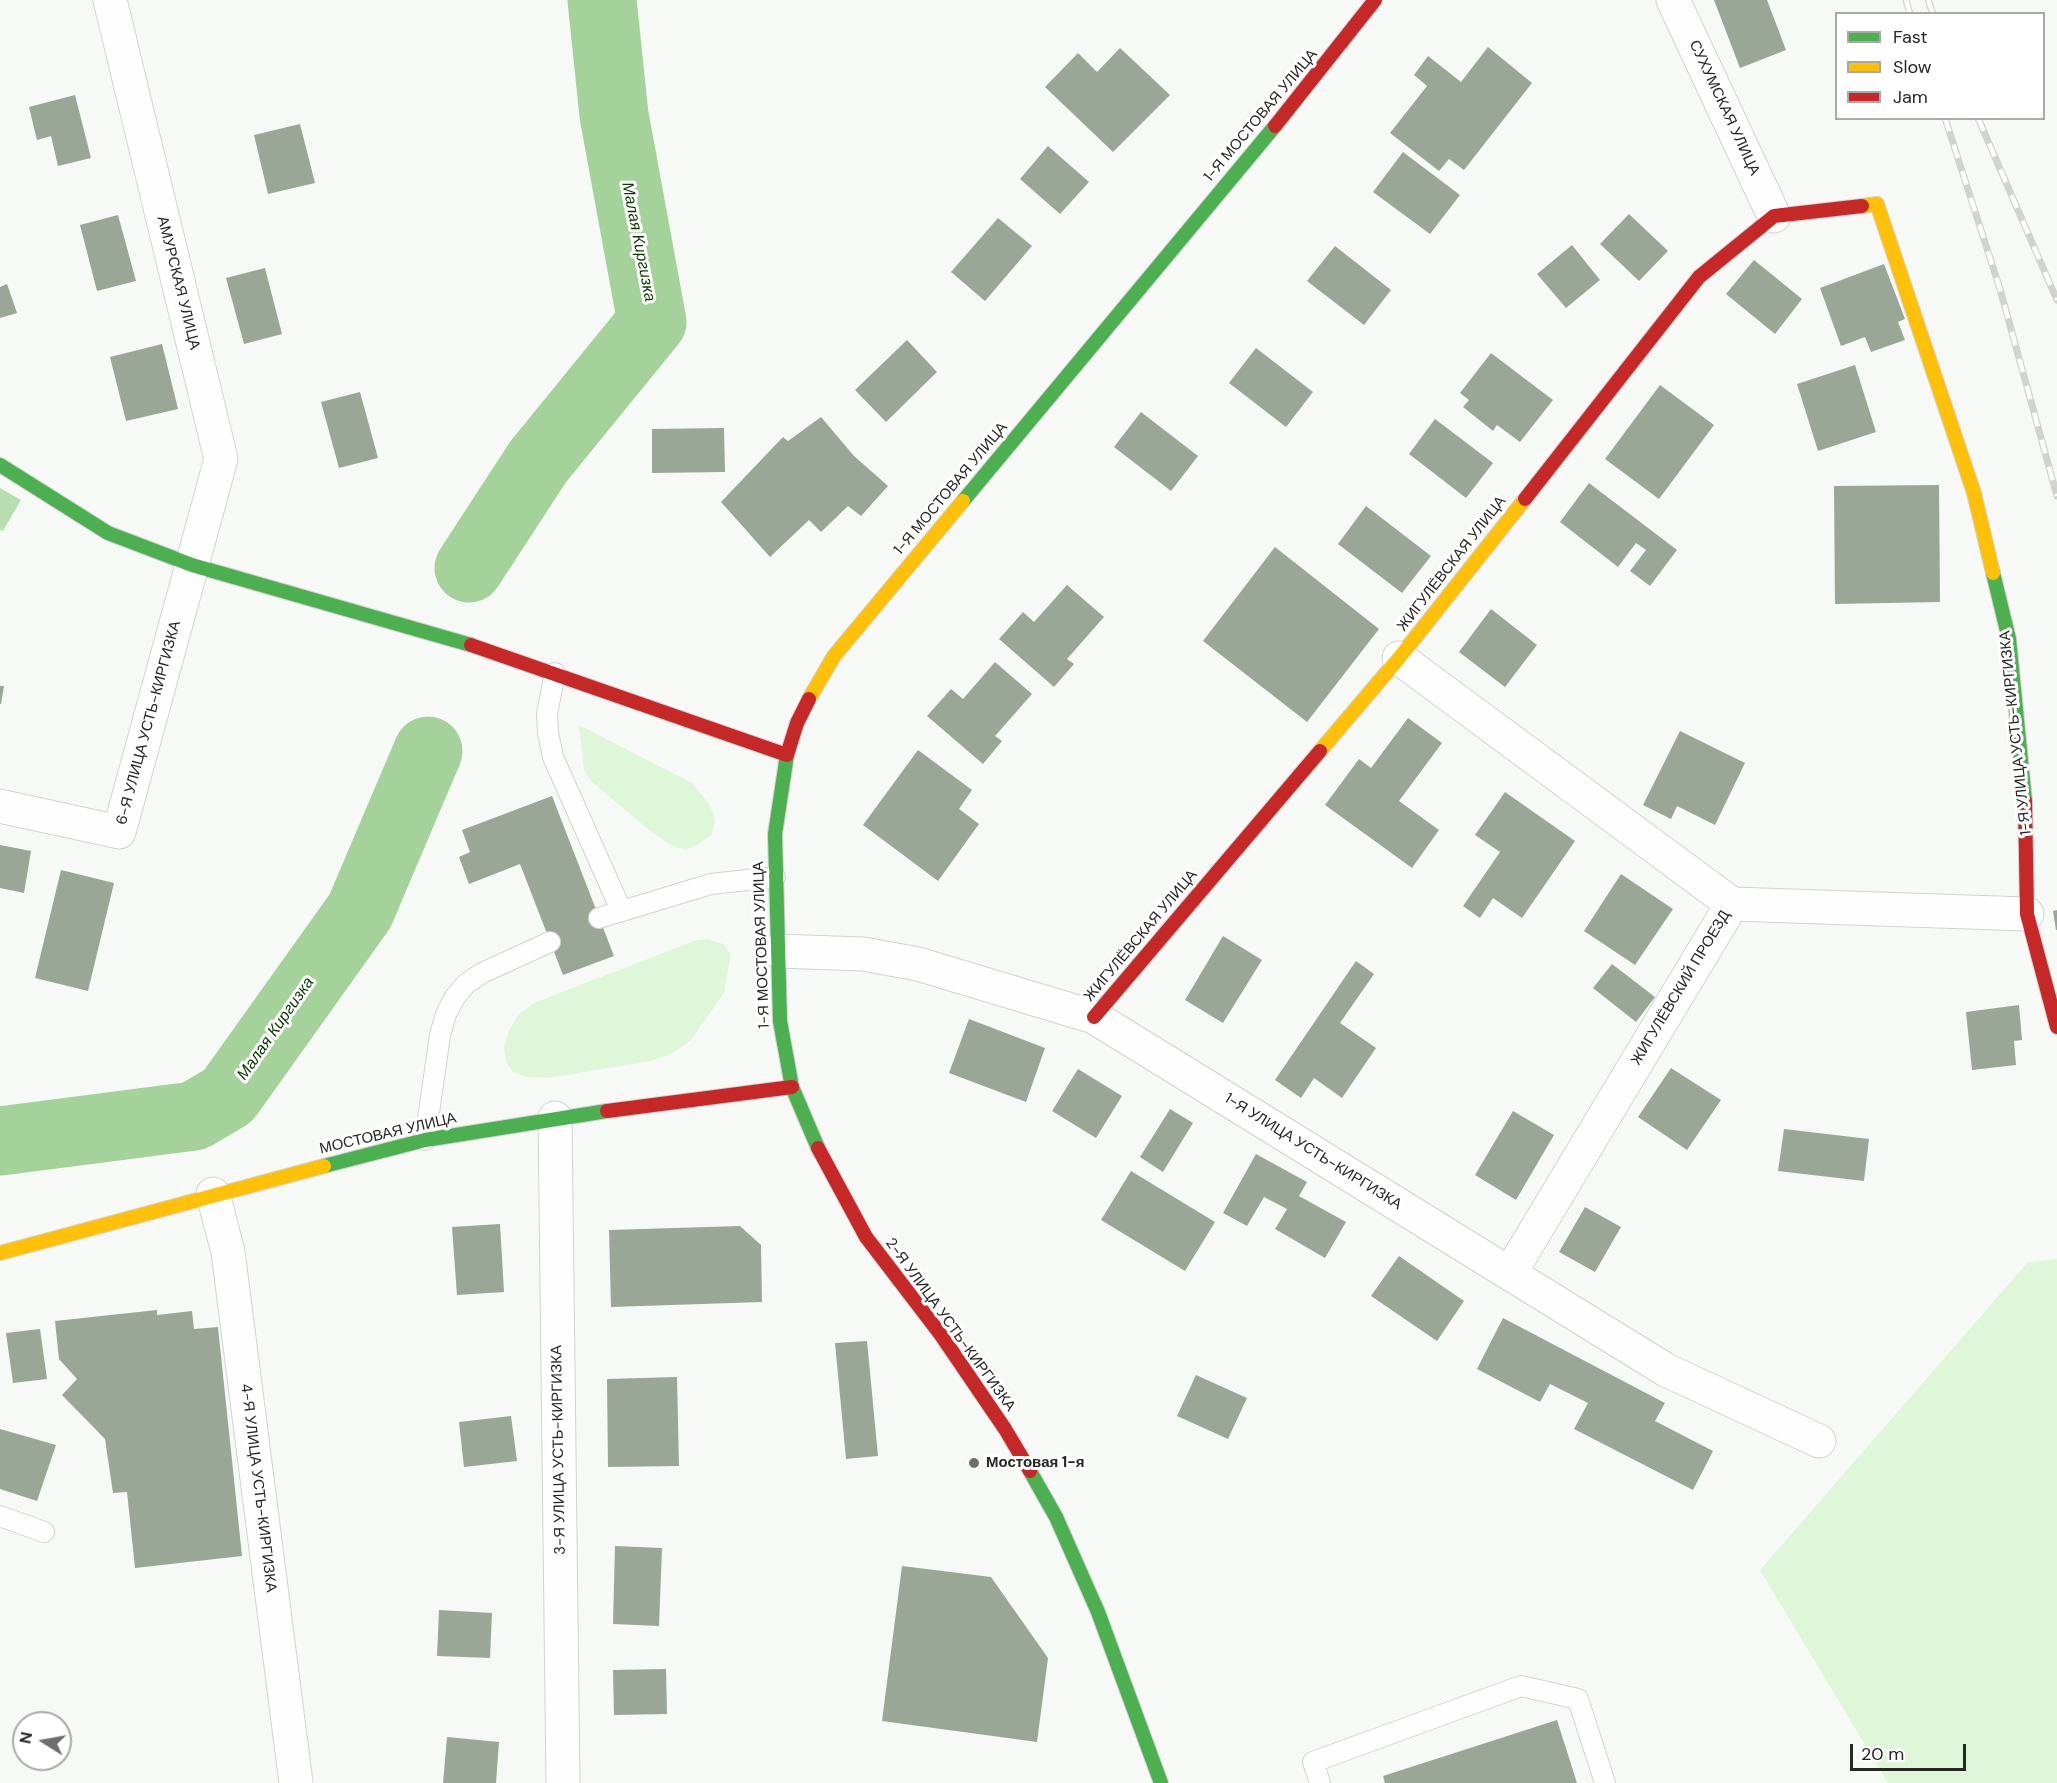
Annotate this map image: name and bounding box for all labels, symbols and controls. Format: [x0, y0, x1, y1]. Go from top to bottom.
legend [1835, 12, 2045, 120]
text: Fast [1893, 25, 1928, 49]
street label: СУХУМСКАЯ УЛИЦА [1685, 38, 1763, 178]
street label: 1-Я МОСТОВАЯ УЛИЦА [1200, 46, 1322, 186]
text: Slow [1893, 55, 1932, 79]
text: Jam [1893, 85, 1928, 109]
water label: Малая Киргизка [617, 181, 659, 303]
street label: АМУРСКАЯ УЛИЦА [153, 214, 203, 352]
street label: 1-Я МОСТОВАЯ УЛИЦА [890, 419, 1012, 559]
street label: ЖИГУЛЁВСКАЯ УЛИЦА [1394, 493, 1510, 635]
street label: 6-Я УЛИЦА УСТЬ-КИРГИЗКА [113, 619, 185, 827]
street label: 1-Я УЛИЦА УСТЬ-КИРГИЗКА [1996, 630, 2036, 836]
street label: 1-Я МОСТОВАЯ УЛИЦА [750, 861, 774, 1029]
street label: ЖИГУЛЁВСКАЯ УЛИЦА [1081, 867, 1201, 1005]
street label: ЖИГУЛЁВСКИЙ ПРОЕЗД [1628, 907, 1734, 1069]
water label: Малая Киргизка [233, 974, 319, 1084]
street label: 1-Я УЛИЦА УСТЬ-КИРГИЗКА [1221, 1090, 1405, 1214]
street label: МОСТОВАЯ УЛИЦА [318, 1110, 458, 1158]
street label: 2-Я УЛИЦА УСТЬ-КИРГИЗКА [881, 1235, 1019, 1415]
street label: 3-Я УЛИЦА УСТЬ-КИРГИЗКА [548, 1345, 570, 1555]
street label: 4-Я УЛИЦА УСТЬ-КИРГИЗКА [236, 1383, 280, 1593]
place label: Мостовая 1-я [986, 1454, 1085, 1472]
marker: Мостовая 1-я [967, 1456, 981, 1470]
north arrow [12, 1711, 72, 1771]
text: N [14, 1730, 37, 1746]
scale bar [1853, 1732, 1968, 1770]
text: 20 m [1861, 1742, 1904, 1766]

